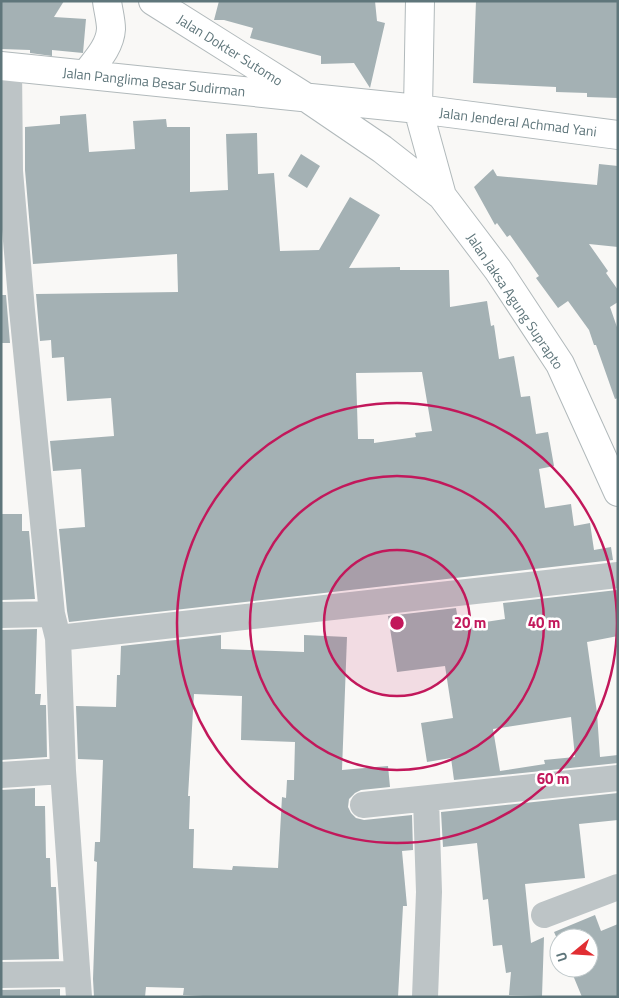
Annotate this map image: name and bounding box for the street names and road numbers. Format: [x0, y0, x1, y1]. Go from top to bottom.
street label: Jalan Dokter Sutomo [173, 9, 287, 91]
street label: Jalan Panglima Besar Sudirman [62, 61, 246, 102]
street label: Jalan Jenderal Achmad Yani [438, 101, 598, 142]
street label: Jalan Jaksa Agung Suprapto [462, 228, 569, 373]

